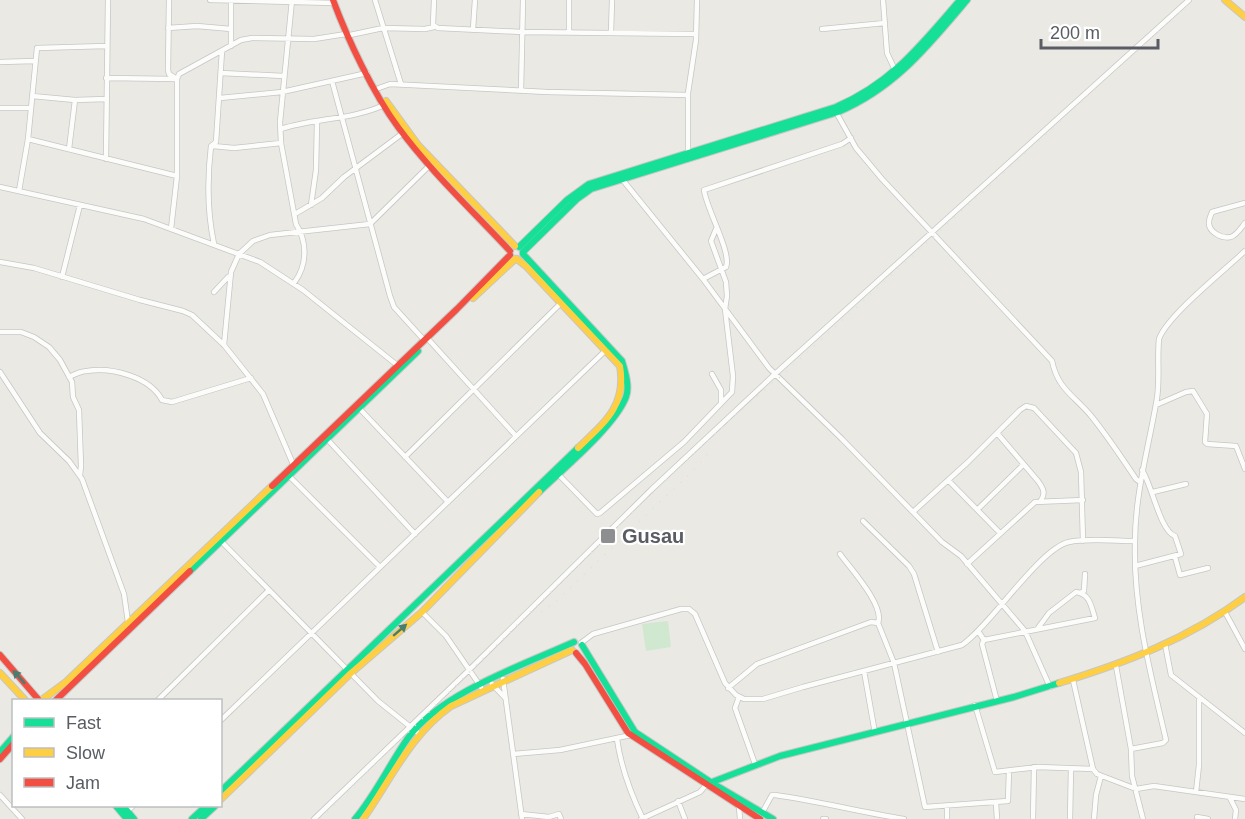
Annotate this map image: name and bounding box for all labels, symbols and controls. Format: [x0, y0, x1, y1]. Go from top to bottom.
scale bar [1041, 12, 1158, 50]
text: 200 m [1050, 23, 1100, 43]
place label: Gusau [622, 525, 684, 547]
marker: Gusau [599, 527, 617, 545]
one-way arrow [392, 624, 408, 637]
one-way arrow [13, 670, 26, 685]
legend [12, 699, 222, 807]
text: Fast [66, 713, 101, 733]
text: Slow [66, 743, 106, 763]
text: Jam [66, 773, 100, 793]

